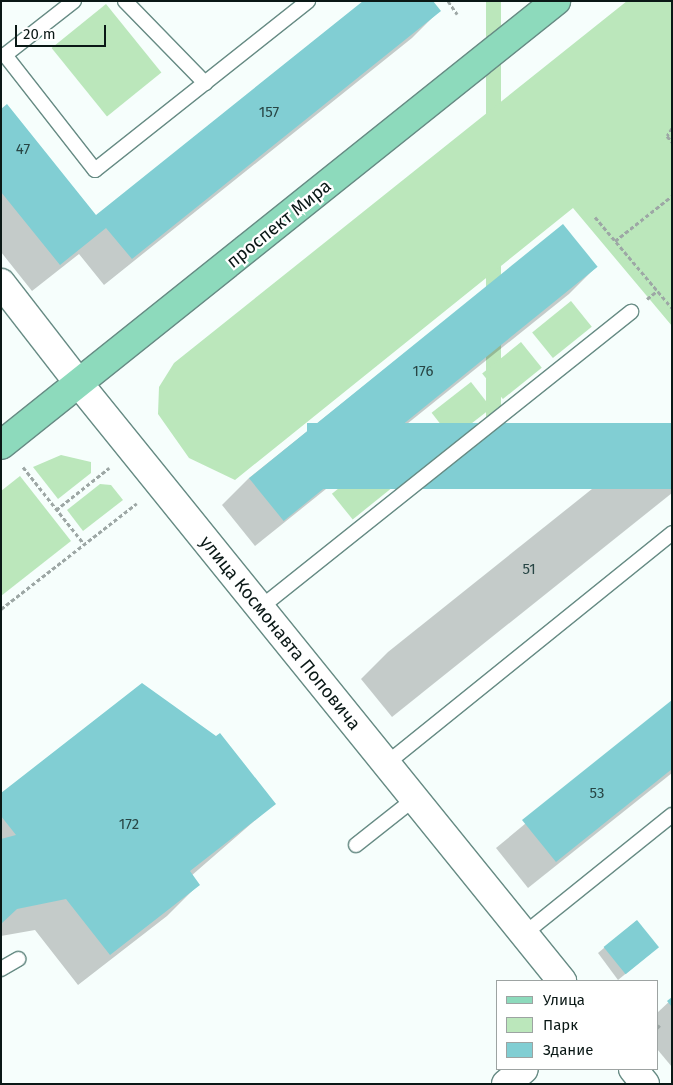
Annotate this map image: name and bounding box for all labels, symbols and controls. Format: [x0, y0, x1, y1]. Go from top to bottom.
scale bar [18, 15, 109, 47]
text: 20 m [23, 25, 56, 43]
house number: 157 [259, 104, 279, 122]
house number: 47 [16, 141, 30, 159]
street label: проспект Мира [222, 175, 336, 273]
house number: 176 [413, 363, 433, 381]
street label: улица Космонавта Поповича [195, 532, 365, 734]
house number: 51 [522, 561, 536, 579]
house number: 53 [590, 785, 604, 803]
house number: 172 [119, 816, 139, 834]
legend [496, 980, 658, 1070]
text: Улица [543, 991, 585, 1009]
text: Парк [543, 1016, 578, 1034]
text: Здание [543, 1041, 593, 1059]

